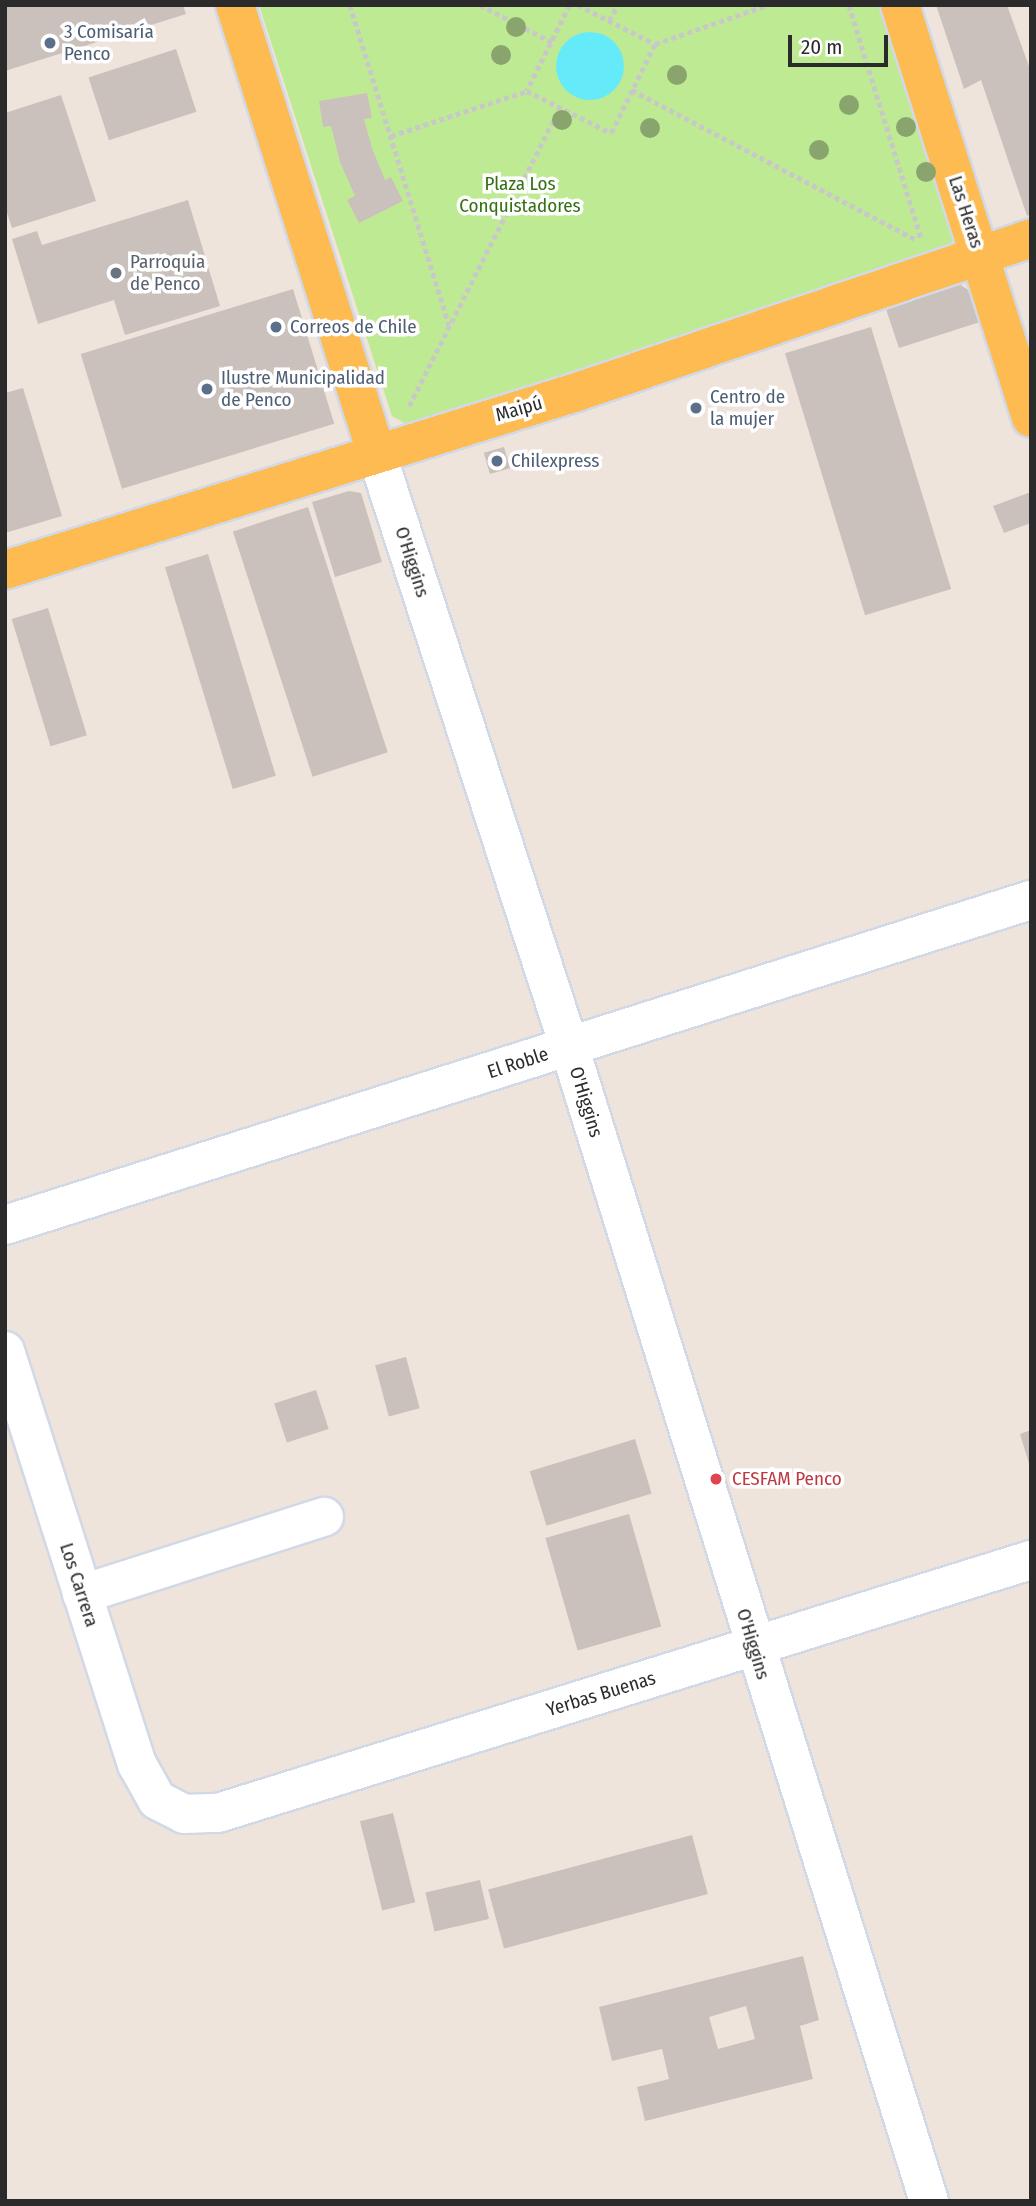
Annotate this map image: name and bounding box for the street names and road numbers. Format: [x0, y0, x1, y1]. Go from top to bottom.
street label: Las Heras [944, 173, 988, 251]
street label: Maipú [493, 391, 545, 427]
street label: O'Higgins [390, 524, 434, 600]
street label: El Roble [485, 1042, 551, 1084]
street label: O'Higgins [564, 1064, 608, 1140]
street label: Los Carrera [55, 1540, 103, 1630]
street label: O'Higgins [731, 1606, 775, 1682]
street label: Yerbas Buenas [544, 1667, 658, 1721]

